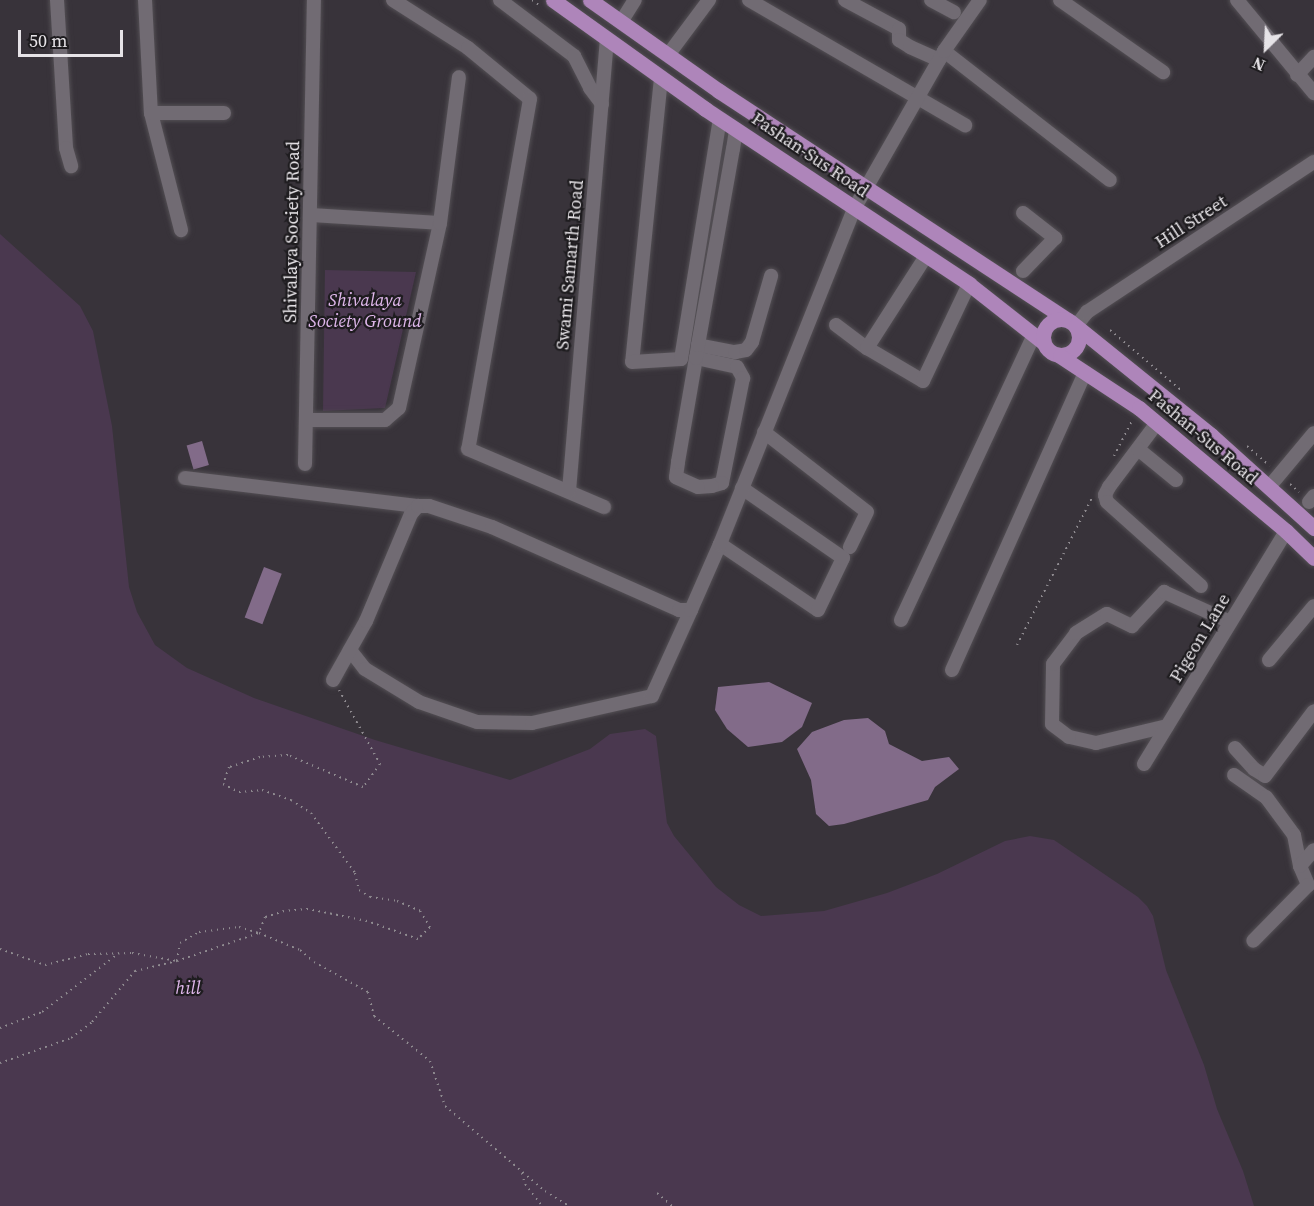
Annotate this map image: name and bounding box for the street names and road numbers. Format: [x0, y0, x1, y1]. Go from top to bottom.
street label: Pashan-Sus Road [748, 108, 872, 202]
street label: Shivalaya Society Road [280, 141, 304, 323]
street label: Swami Samarth Road [552, 179, 588, 351]
street label: Hill Street [1151, 191, 1231, 253]
street label: Pashan-Sus Road [1144, 385, 1262, 489]
street label: Pigeon Lane [1165, 590, 1235, 686]

